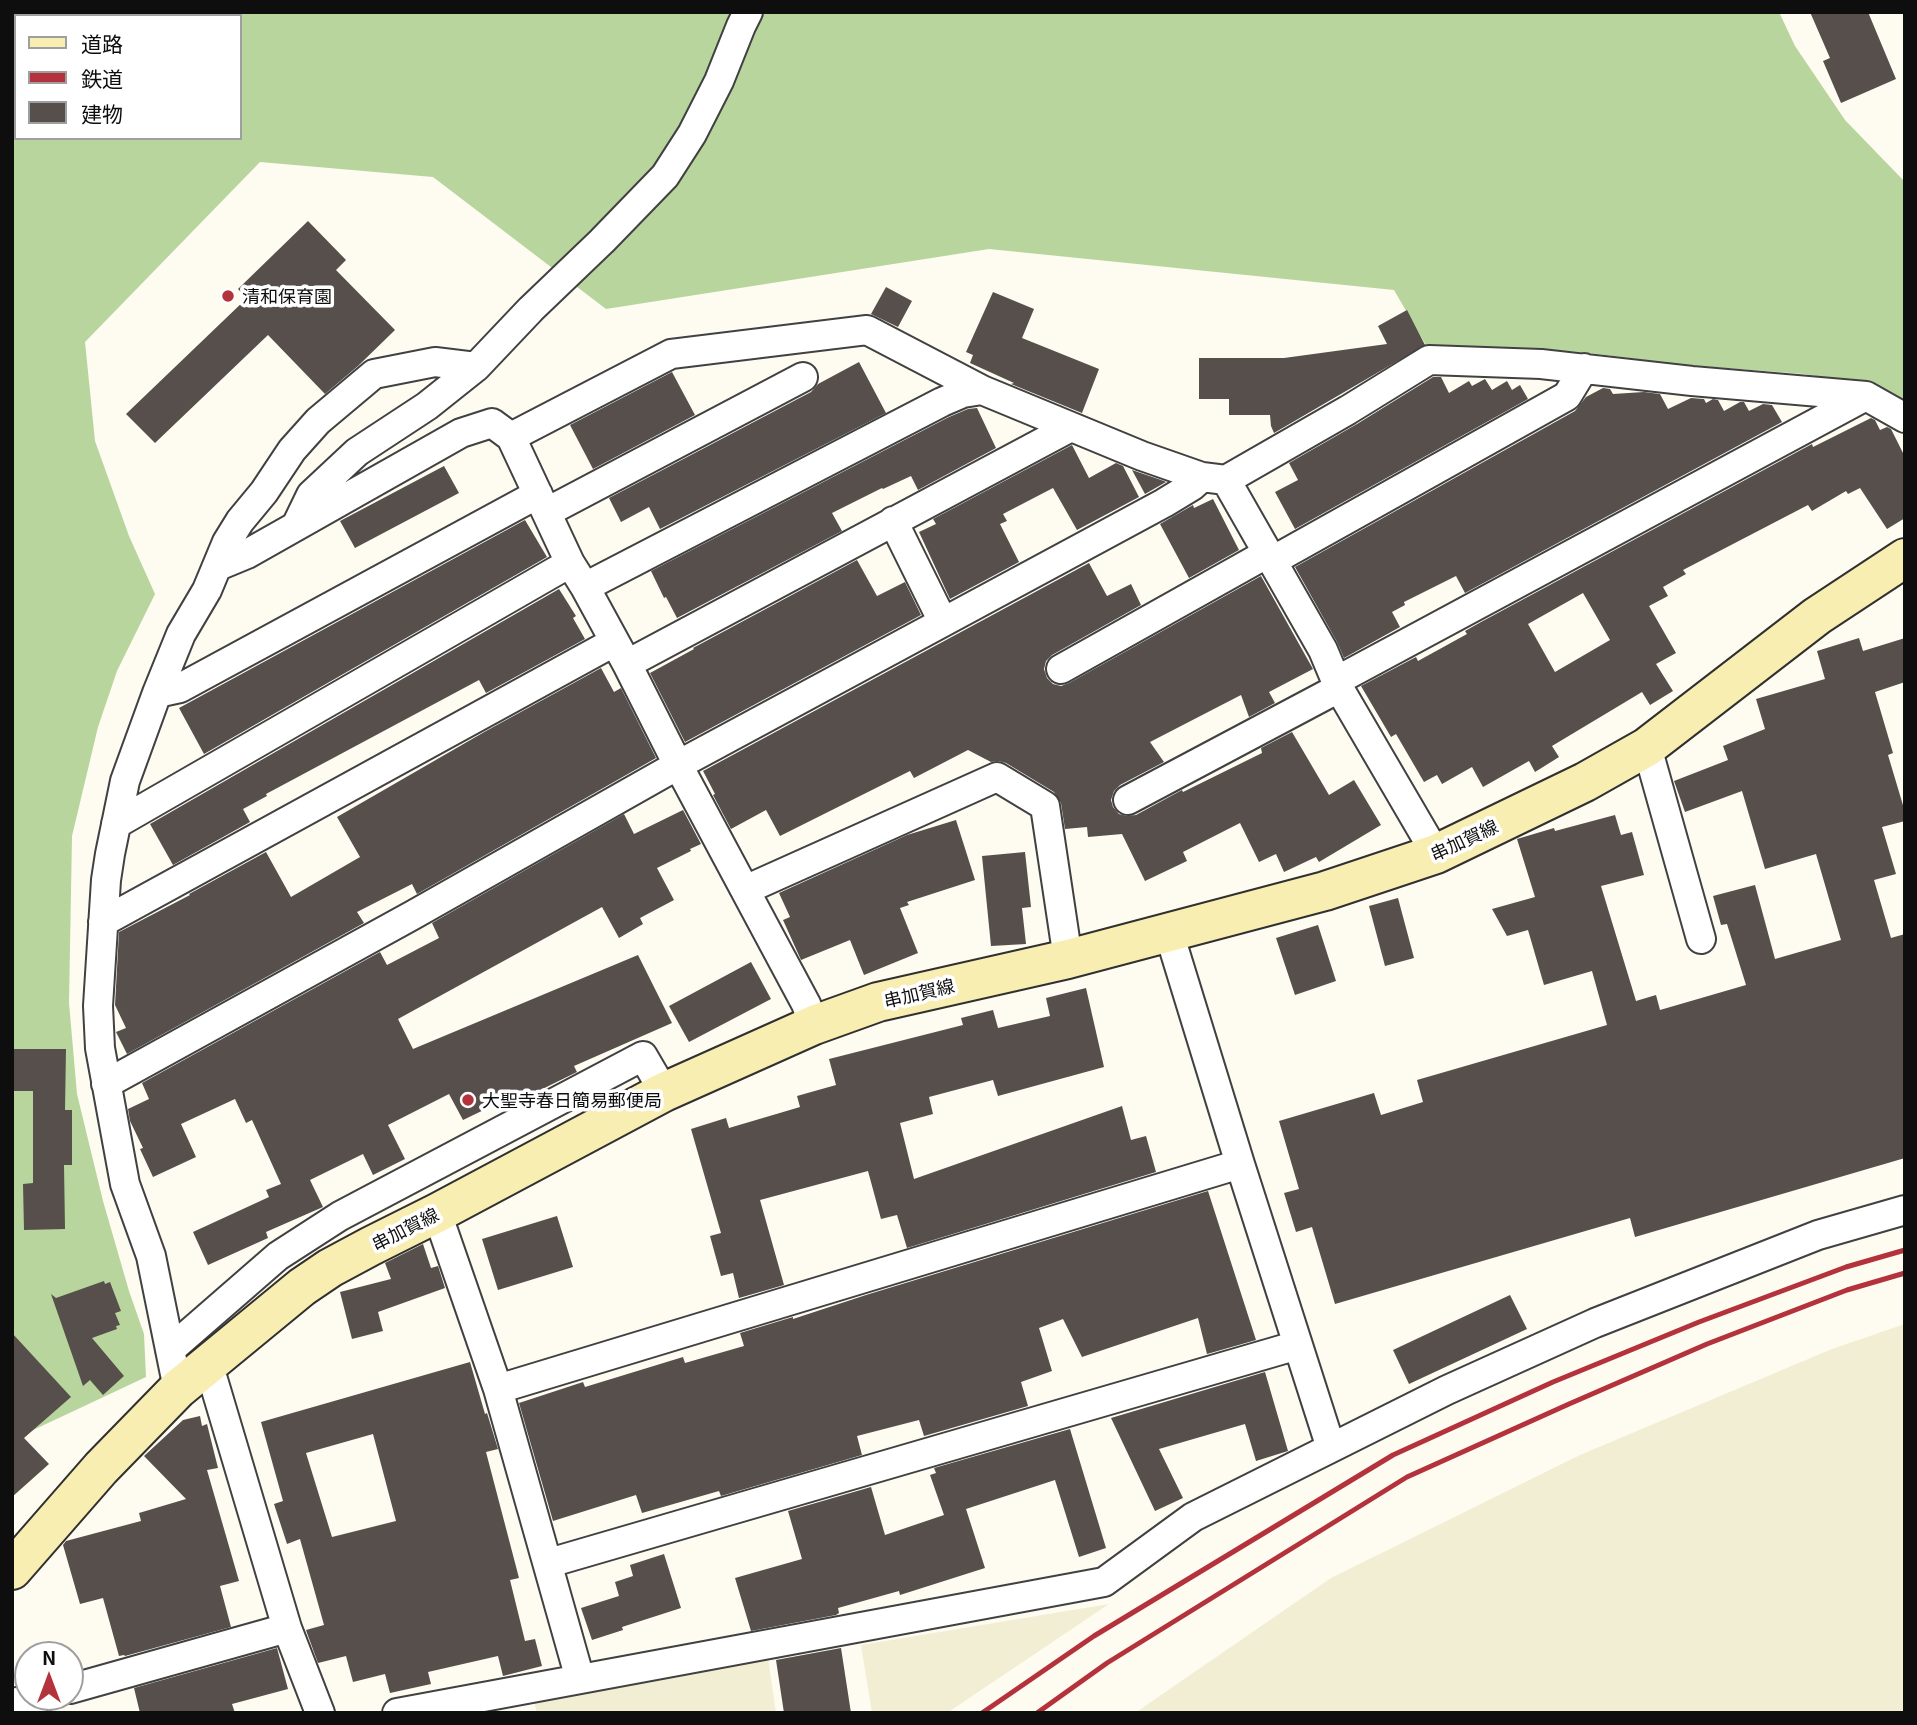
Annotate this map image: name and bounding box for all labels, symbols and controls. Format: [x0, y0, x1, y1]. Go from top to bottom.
legend [14, 14, 242, 140]
text: 道路 [81, 28, 123, 58]
text: 鉄道 [81, 63, 123, 93]
text: 建物 [81, 98, 123, 128]
place label: 清和保育園 [242, 285, 332, 307]
marker: 清和保育園 [220, 288, 236, 304]
street label: 串加賀線 [1427, 815, 1501, 865]
street label: 串加賀線 [881, 974, 957, 1012]
place label: 大聖寺春日簡易郵便局 [482, 1089, 662, 1111]
marker: 大聖寺春日簡易郵便局 [460, 1092, 476, 1108]
street label: 串加賀線 [368, 1203, 442, 1255]
north arrow [14, 1641, 84, 1711]
text: N [42, 1643, 56, 1670]

